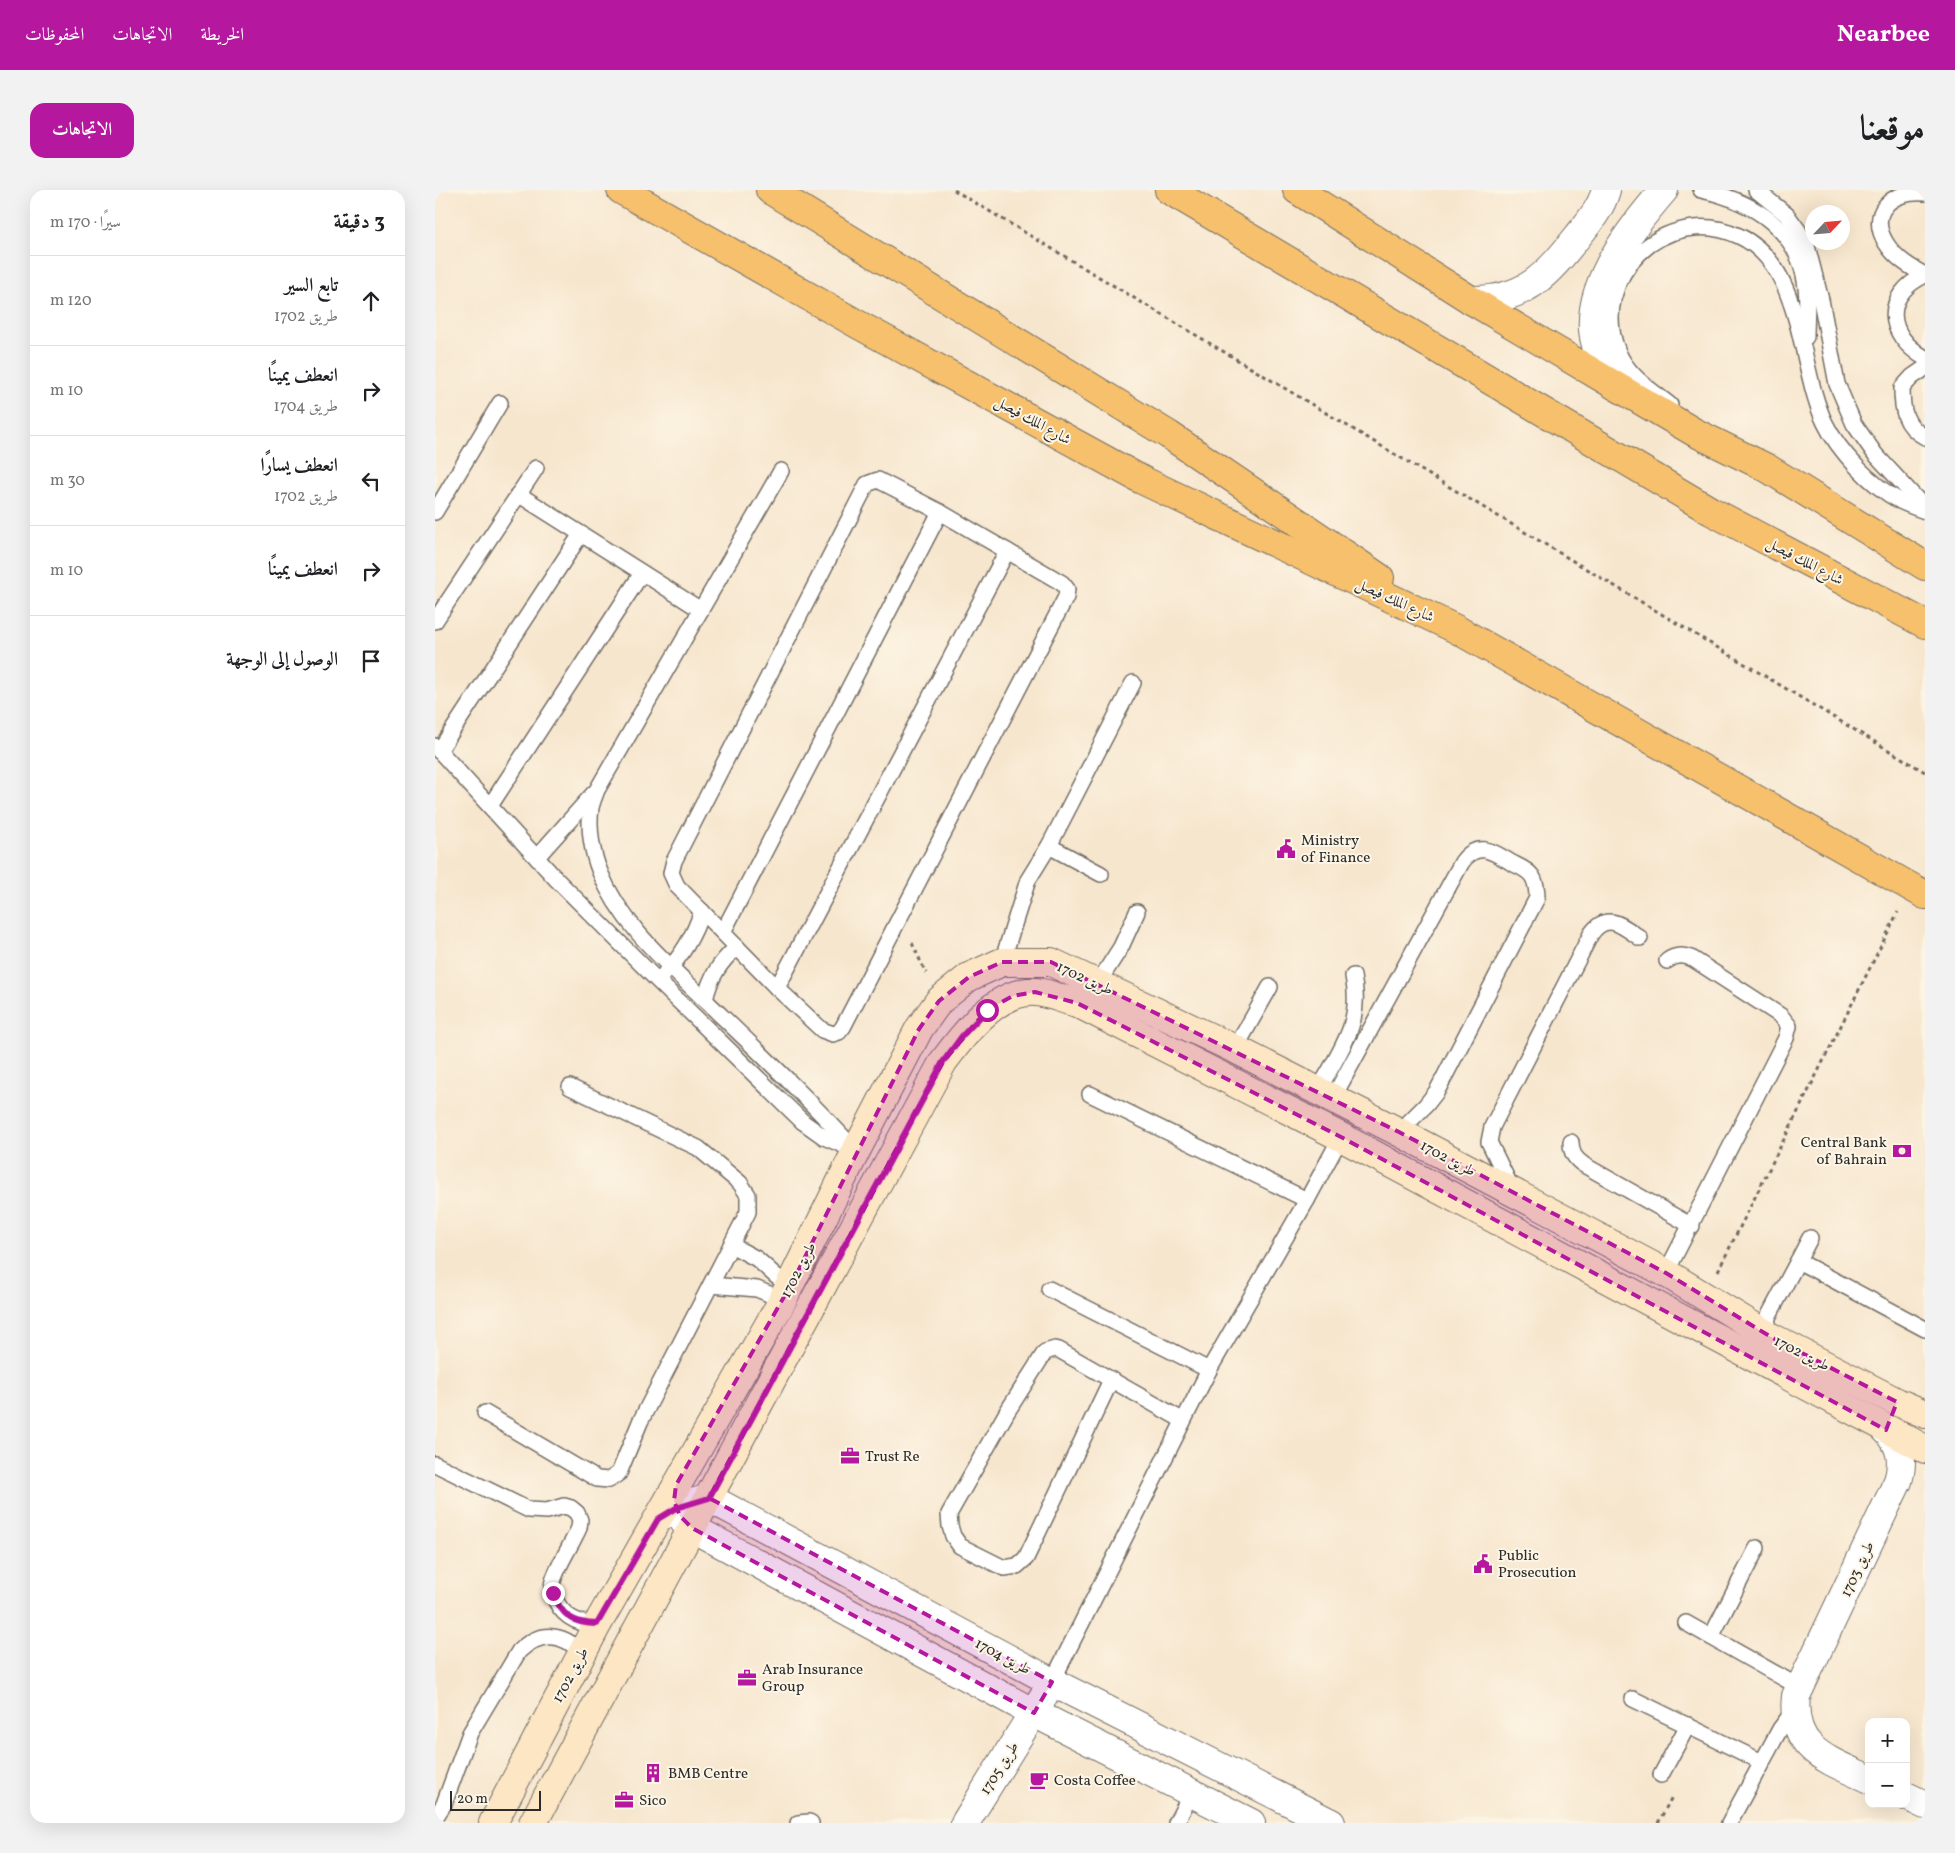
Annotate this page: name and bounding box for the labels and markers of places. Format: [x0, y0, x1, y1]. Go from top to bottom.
place label: Ministry of Finance [1301, 831, 1370, 869]
public building icon: Ministry of Finance [1275, 838, 1297, 860]
place label: Central Bank of Bahrain [1801, 1133, 1887, 1171]
bank icon: Central Bank of Bahrain [1891, 1140, 1913, 1162]
office icon: Trust Re [839, 1445, 861, 1467]
place label: Trust Re [865, 1447, 920, 1468]
place label: Public Prosecution [1498, 1546, 1576, 1584]
public building icon: Public Prosecution [1472, 1553, 1494, 1575]
place label: Arab Insurance Group [762, 1660, 863, 1698]
office icon: Arab Insurance Group [736, 1667, 758, 1689]
building icon: BMB Centre [642, 1762, 664, 1784]
place label: BMB Centre [668, 1764, 748, 1785]
cafe icon: Costa Coffee [1028, 1769, 1050, 1791]
place label: Costa Coffee [1054, 1771, 1136, 1792]
office icon: Sico [613, 1789, 635, 1811]
place label: Sico [639, 1791, 667, 1812]

